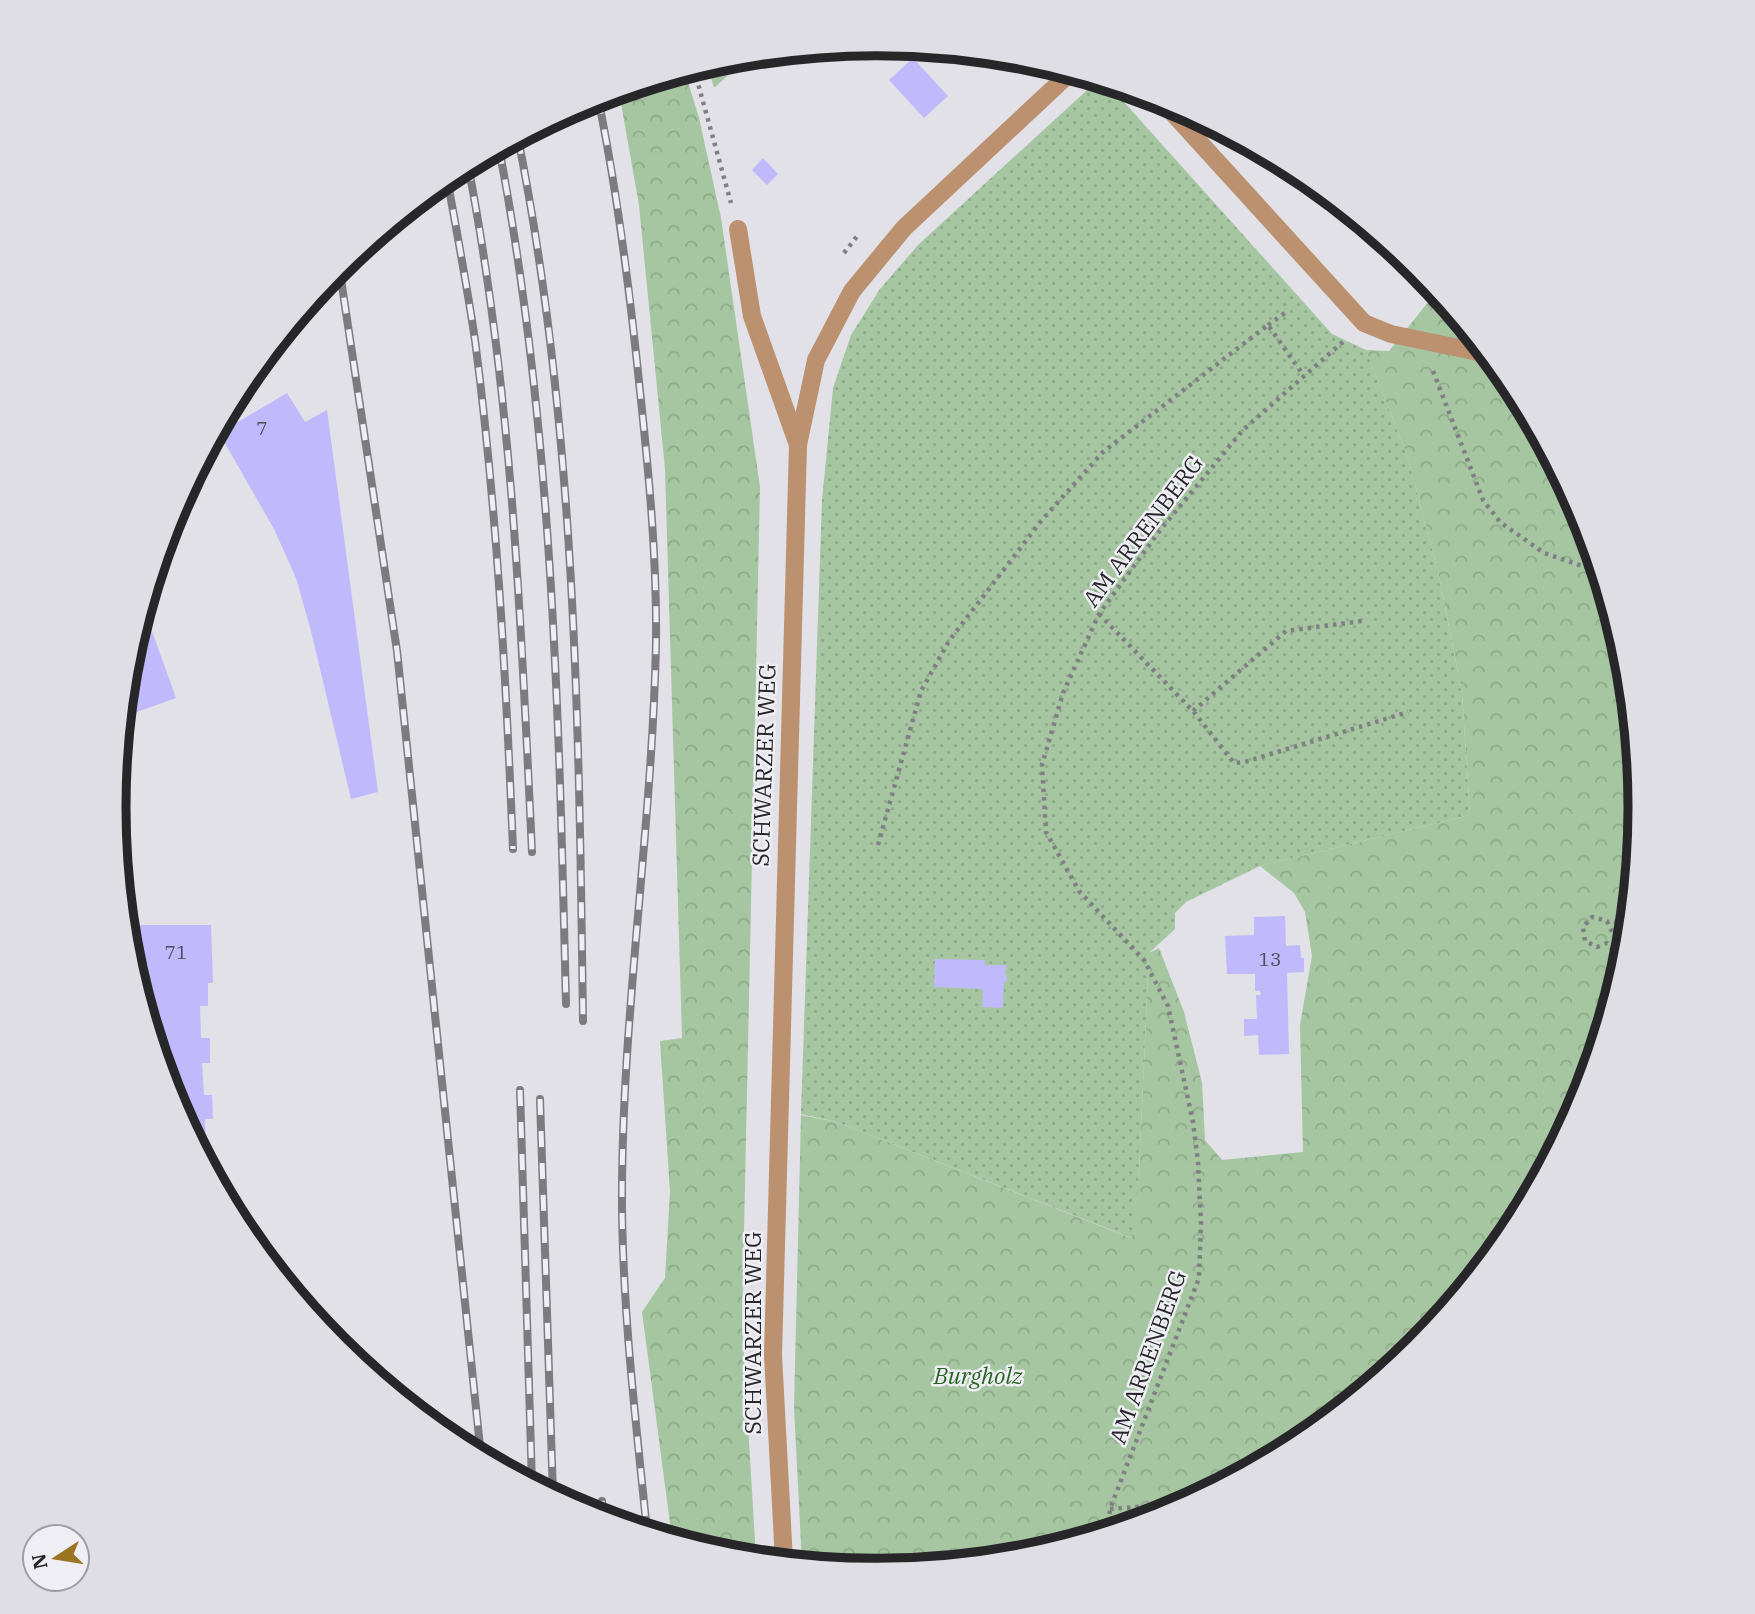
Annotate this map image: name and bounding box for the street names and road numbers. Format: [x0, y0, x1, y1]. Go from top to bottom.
street label: AM ARRENBERG [1075, 449, 1209, 612]
street label: SCHWARZER WEG [744, 663, 782, 867]
street label: SCHWARZER WEG [737, 1231, 767, 1435]
street label: AM ARRENBERG [1102, 1266, 1192, 1448]

